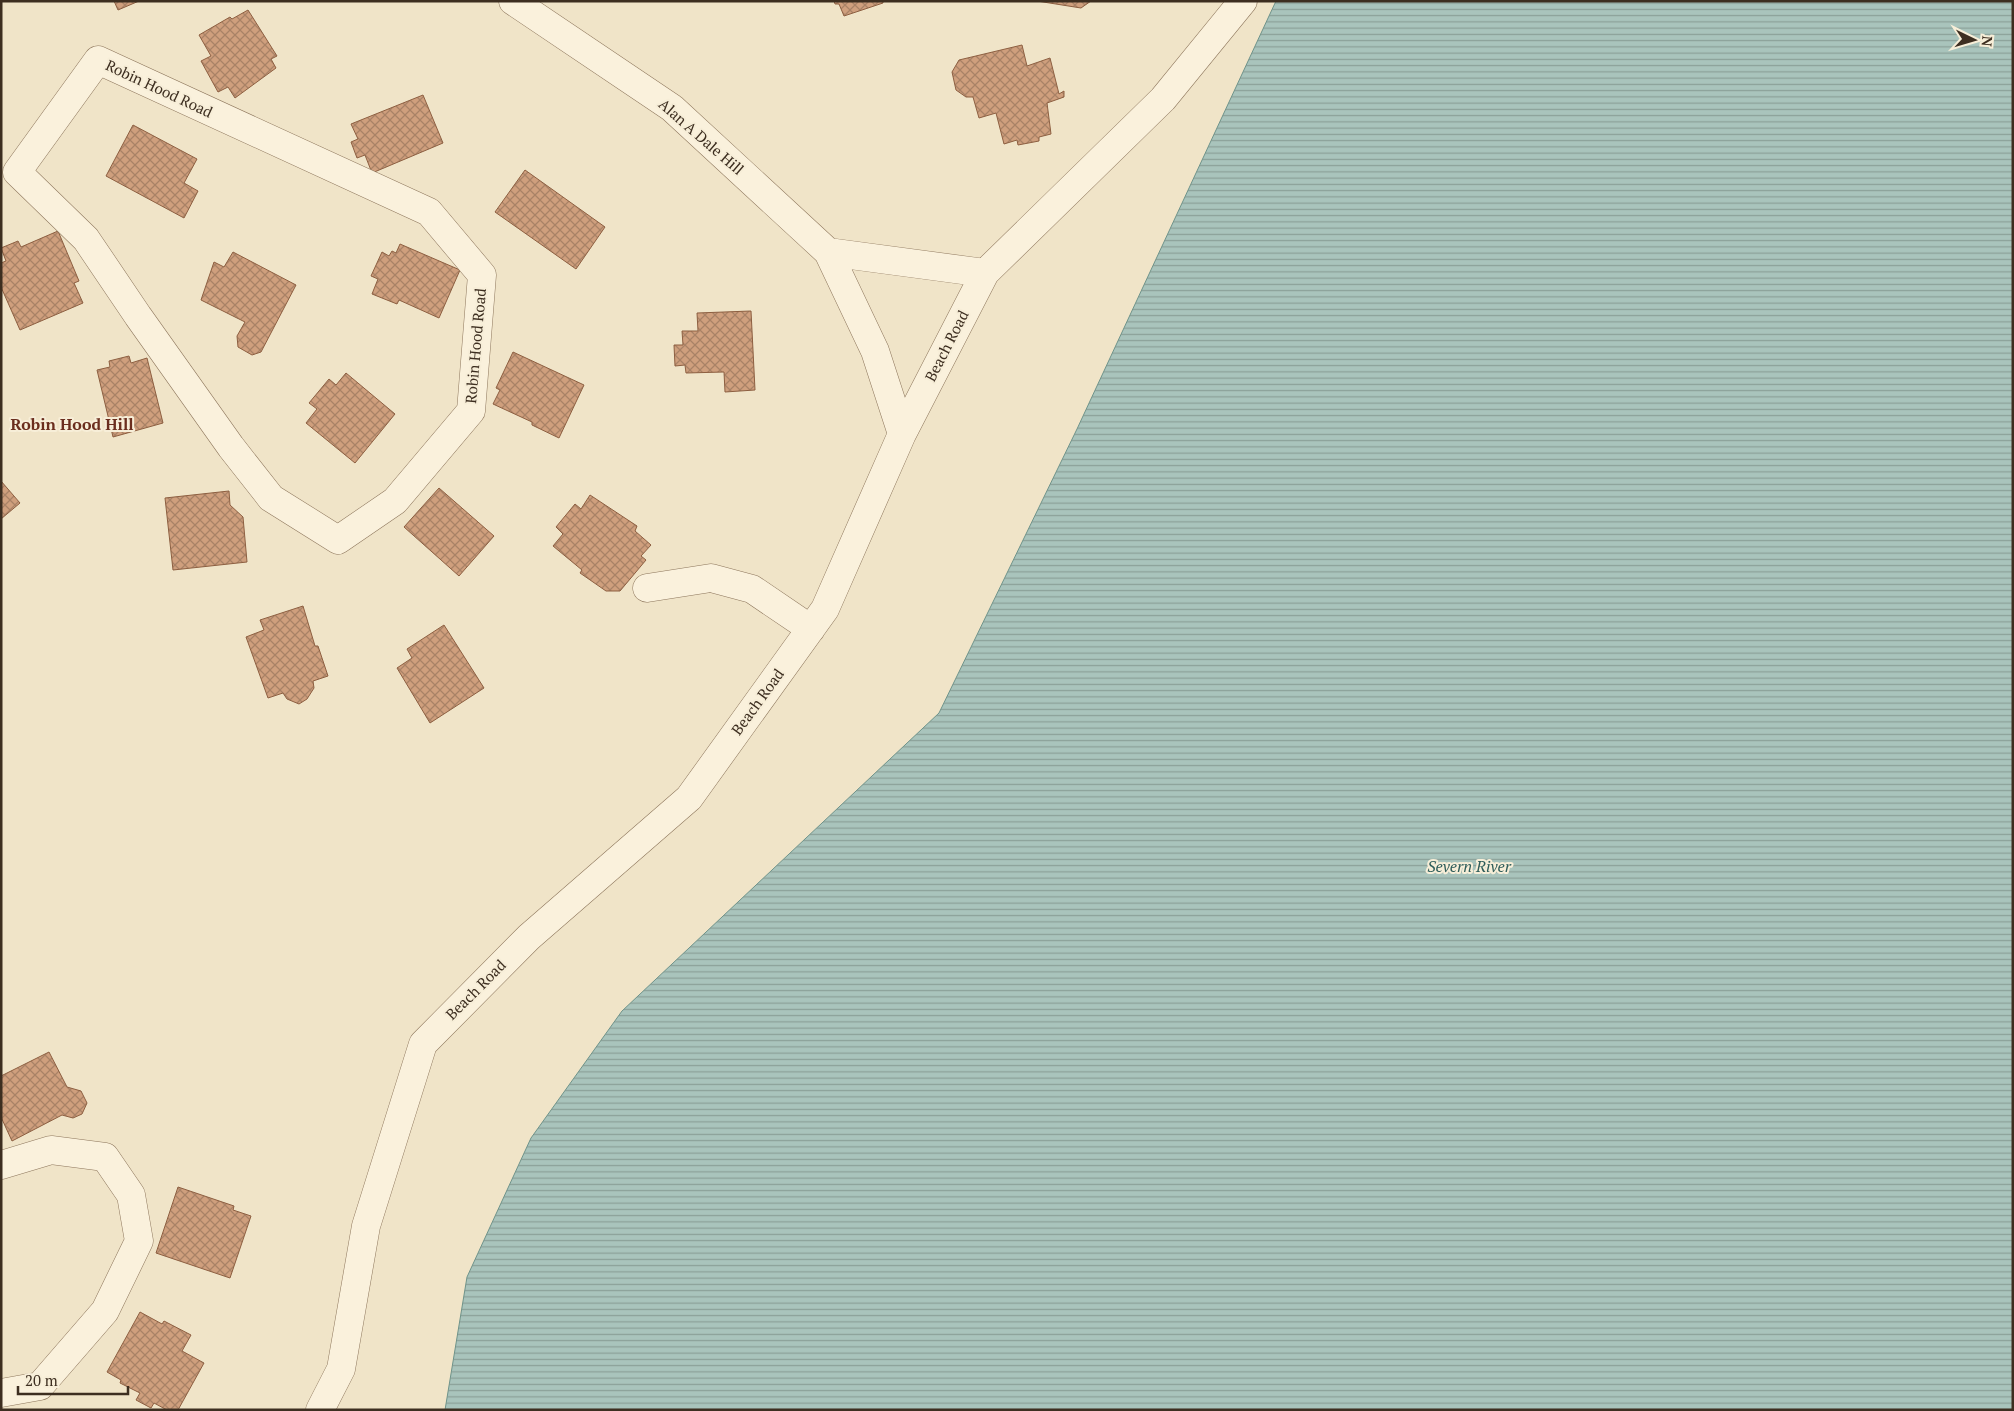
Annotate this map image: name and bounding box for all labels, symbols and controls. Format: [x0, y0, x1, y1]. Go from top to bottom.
north arrow [1949, 15, 1999, 65]
text: N [1977, 35, 1997, 48]
street label: Robin Hood Road [103, 55, 216, 122]
street label: Alan A Dale Hill [655, 94, 748, 179]
street label: Robin Hood Road [460, 287, 490, 404]
street label: Beach Road [920, 307, 973, 385]
district label: Robin Hood Hill [10, 413, 134, 435]
street label: Beach Road [726, 664, 788, 739]
water label: Severn River [1427, 855, 1512, 877]
street label: Beach Road [441, 955, 510, 1024]
scale bar [18, 1364, 128, 1396]
text: 20 m [25, 1370, 58, 1390]

